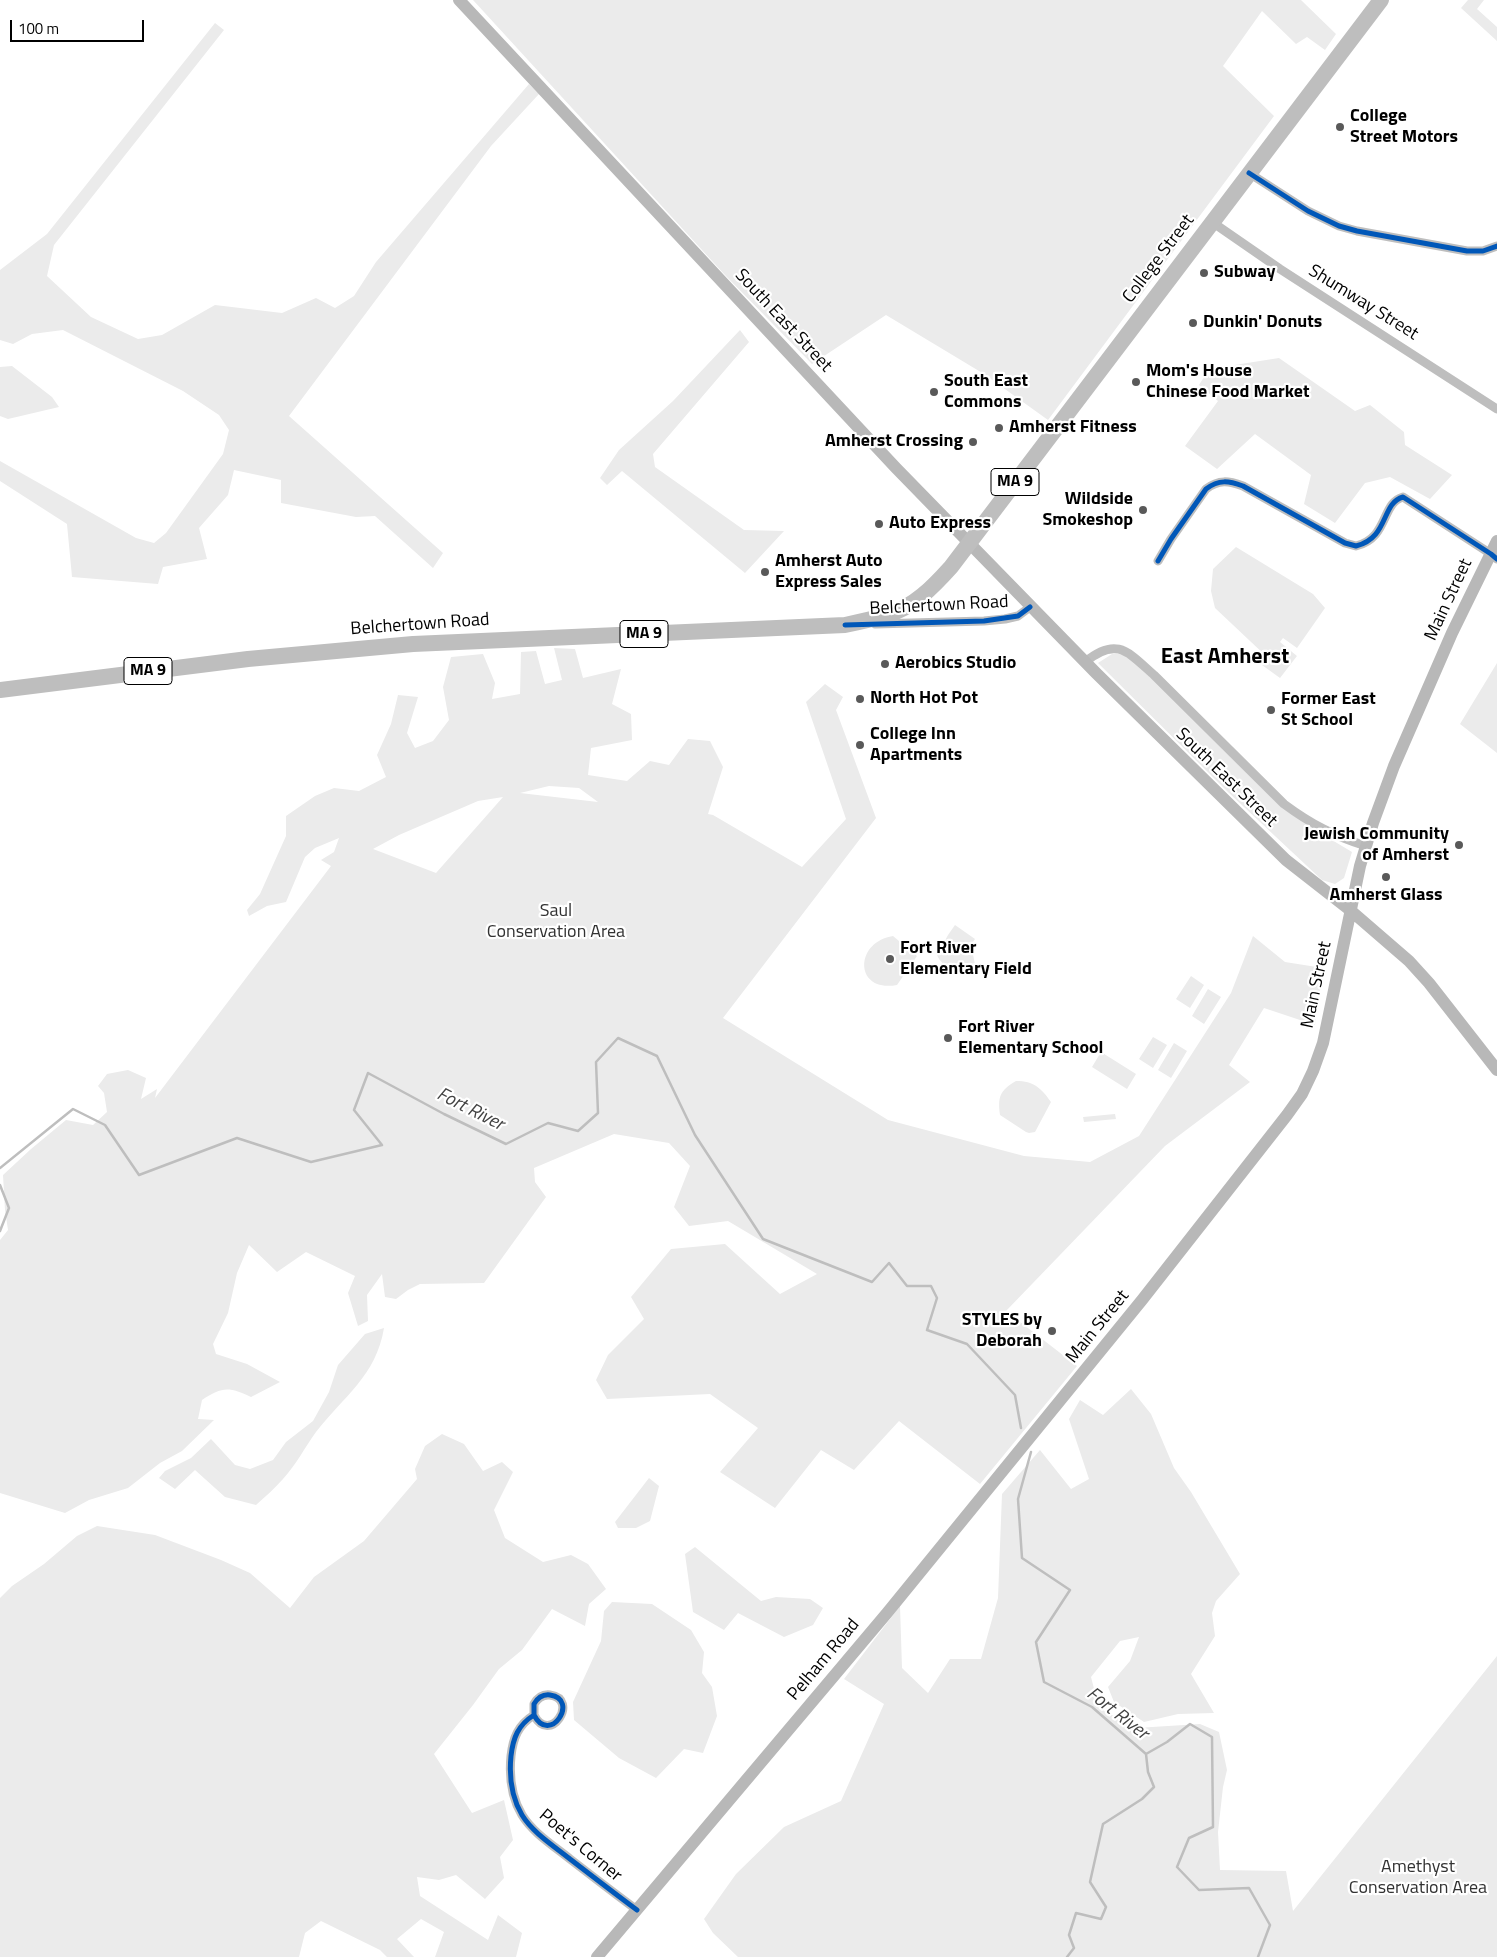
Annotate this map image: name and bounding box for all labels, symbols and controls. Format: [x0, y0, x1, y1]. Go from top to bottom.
scale bar [12, 10, 146, 42]
text: 100 m [18, 17, 59, 40]
place label: College Street Motors [1350, 106, 1458, 148]
marker: College Street Motors [1334, 121, 1346, 133]
street label: College Street [1119, 210, 1199, 308]
street label: Shumway Street [1304, 261, 1422, 345]
place label: Subway [1214, 262, 1276, 284]
street label: South East Street [730, 265, 836, 377]
marker: Subway [1198, 267, 1210, 279]
place label: Dunkin' Donuts [1203, 312, 1322, 334]
marker: Dunkin' Donuts [1187, 317, 1199, 329]
place label: Mom's House Chinese Food Market [1146, 361, 1310, 404]
place label: South East Commons [944, 371, 1028, 414]
marker: Mom's House Chinese Food Market [1130, 376, 1142, 388]
marker: South East Commons [928, 386, 940, 398]
place label: Amherst Fitness [1009, 417, 1137, 439]
marker: Amherst Fitness [993, 422, 1005, 434]
place label: Amherst Crossing [825, 431, 963, 453]
marker: Amherst Crossing [967, 436, 979, 448]
road number: MA 9 [991, 468, 1039, 496]
place label: Wildside Smokeshop [1042, 489, 1133, 532]
marker: Wildside Smokeshop [1137, 504, 1149, 516]
place label: Auto Express [889, 513, 991, 535]
marker: Auto Express [873, 518, 885, 530]
place label: Amherst Auto Express Sales [775, 551, 883, 594]
street label: Main Street [1421, 556, 1477, 644]
marker: Amherst Auto Express Sales [759, 566, 771, 578]
street label: Belchertown Road [869, 592, 1009, 620]
street label: Belchertown Road [350, 609, 490, 641]
road number: MA 9 [620, 620, 668, 648]
district label: East Amherst [1161, 645, 1289, 671]
place label: Aerobics Studio [895, 653, 1016, 675]
road number: MA 9 [124, 658, 172, 684]
marker: Aerobics Studio [879, 658, 891, 670]
place label: North Hot Pot [870, 688, 978, 710]
place label: Former East St School [1281, 689, 1376, 732]
marker: North Hot Pot [854, 693, 866, 705]
marker: Former East St School [1265, 704, 1277, 716]
place label: College Inn Apartments [870, 724, 962, 766]
street label: South East Street [1171, 724, 1281, 832]
marker: College Inn Apartments [854, 739, 866, 751]
place label: Jewish Community of Amherst [1304, 824, 1449, 866]
marker: Jewish Community of Amherst [1453, 839, 1465, 851]
marker: Amherst Glass [1380, 871, 1392, 883]
place label: Amherst Glass [1330, 885, 1442, 907]
park label: Saul Conservation Area [487, 901, 625, 944]
place label: Fort River Elementary Field [900, 938, 1032, 981]
street label: Main Street [1297, 940, 1337, 1030]
marker: Fort River Elementary Field [884, 953, 896, 965]
place label: Fort River Elementary School [958, 1017, 1103, 1060]
marker: Fort River Elementary School [942, 1032, 954, 1044]
water label: Fort River [433, 1083, 507, 1137]
street label: Main Street [1062, 1286, 1134, 1368]
place label: STYLES by Deborah [962, 1310, 1042, 1352]
marker: STYLES by Deborah [1046, 1325, 1058, 1337]
street label: Pelham Road [783, 1615, 865, 1705]
water label: Fort River [1081, 1683, 1153, 1745]
street label: Poet's Corner [534, 1805, 626, 1887]
park label: Amethyst Conservation Area [1349, 1857, 1487, 1900]

